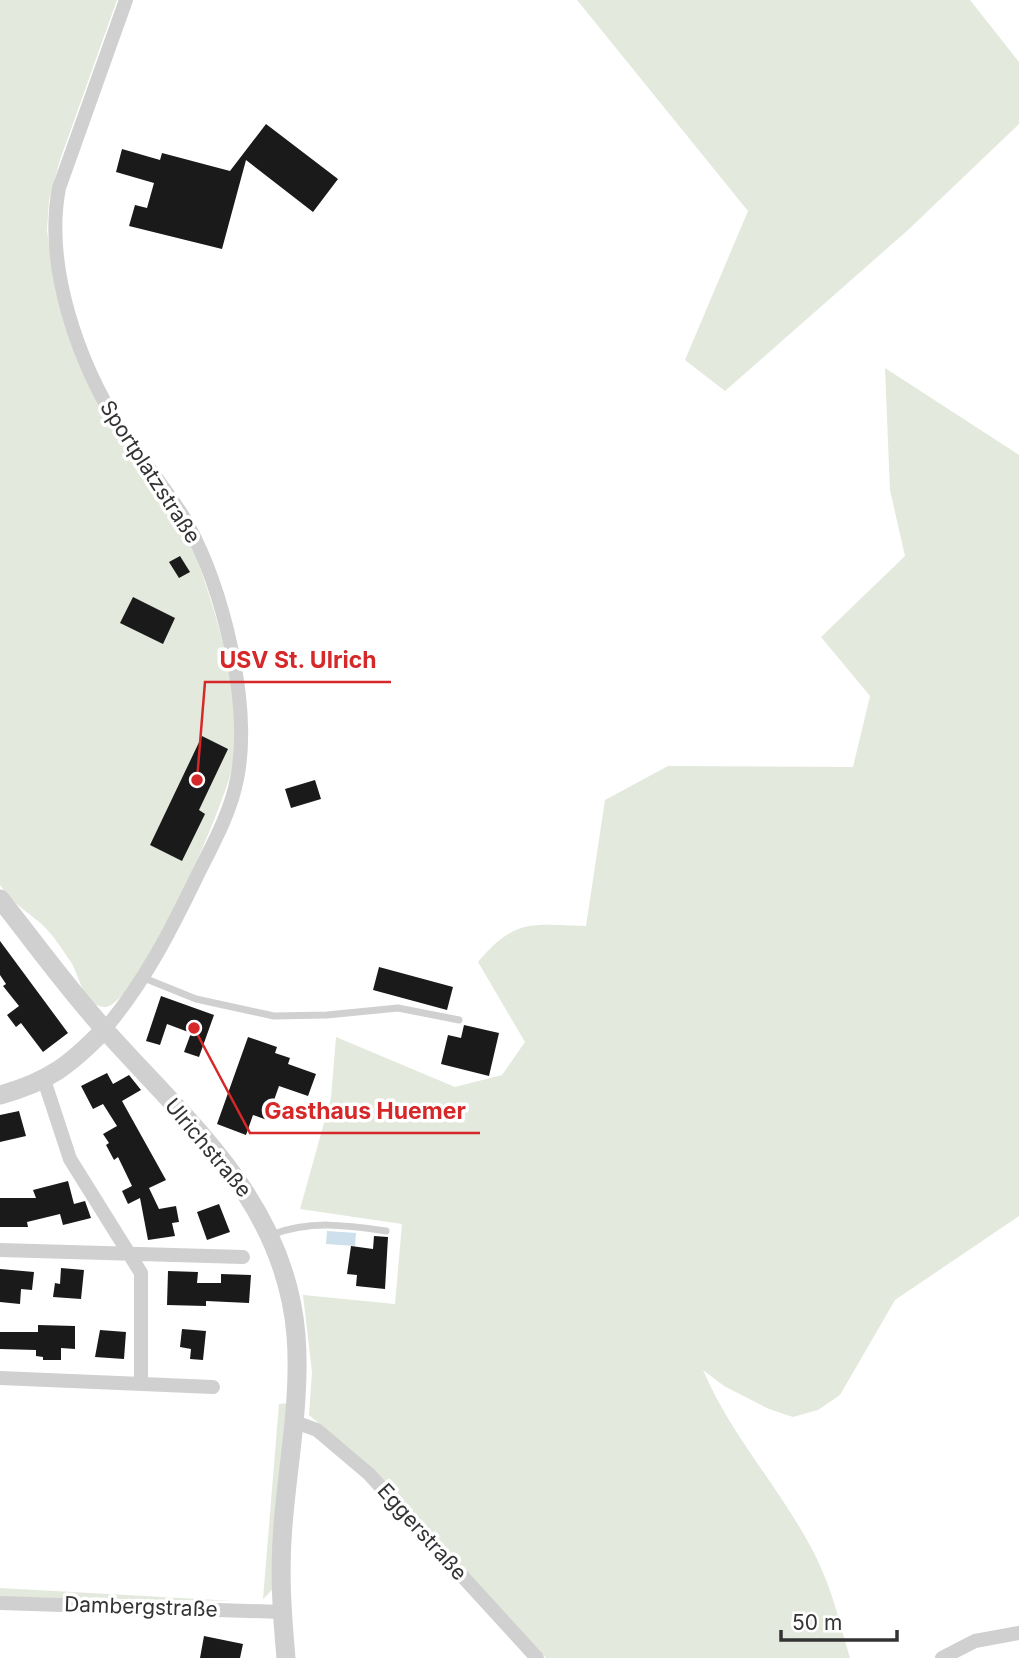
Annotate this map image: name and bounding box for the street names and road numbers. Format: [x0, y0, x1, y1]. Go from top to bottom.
street label: Sportplatzstraße [95, 396, 206, 548]
street label: Ulrichstraße [160, 1093, 257, 1202]
street label: Eggerstraße [372, 1478, 472, 1585]
street label: Dambergstraße [64, 1591, 218, 1622]

